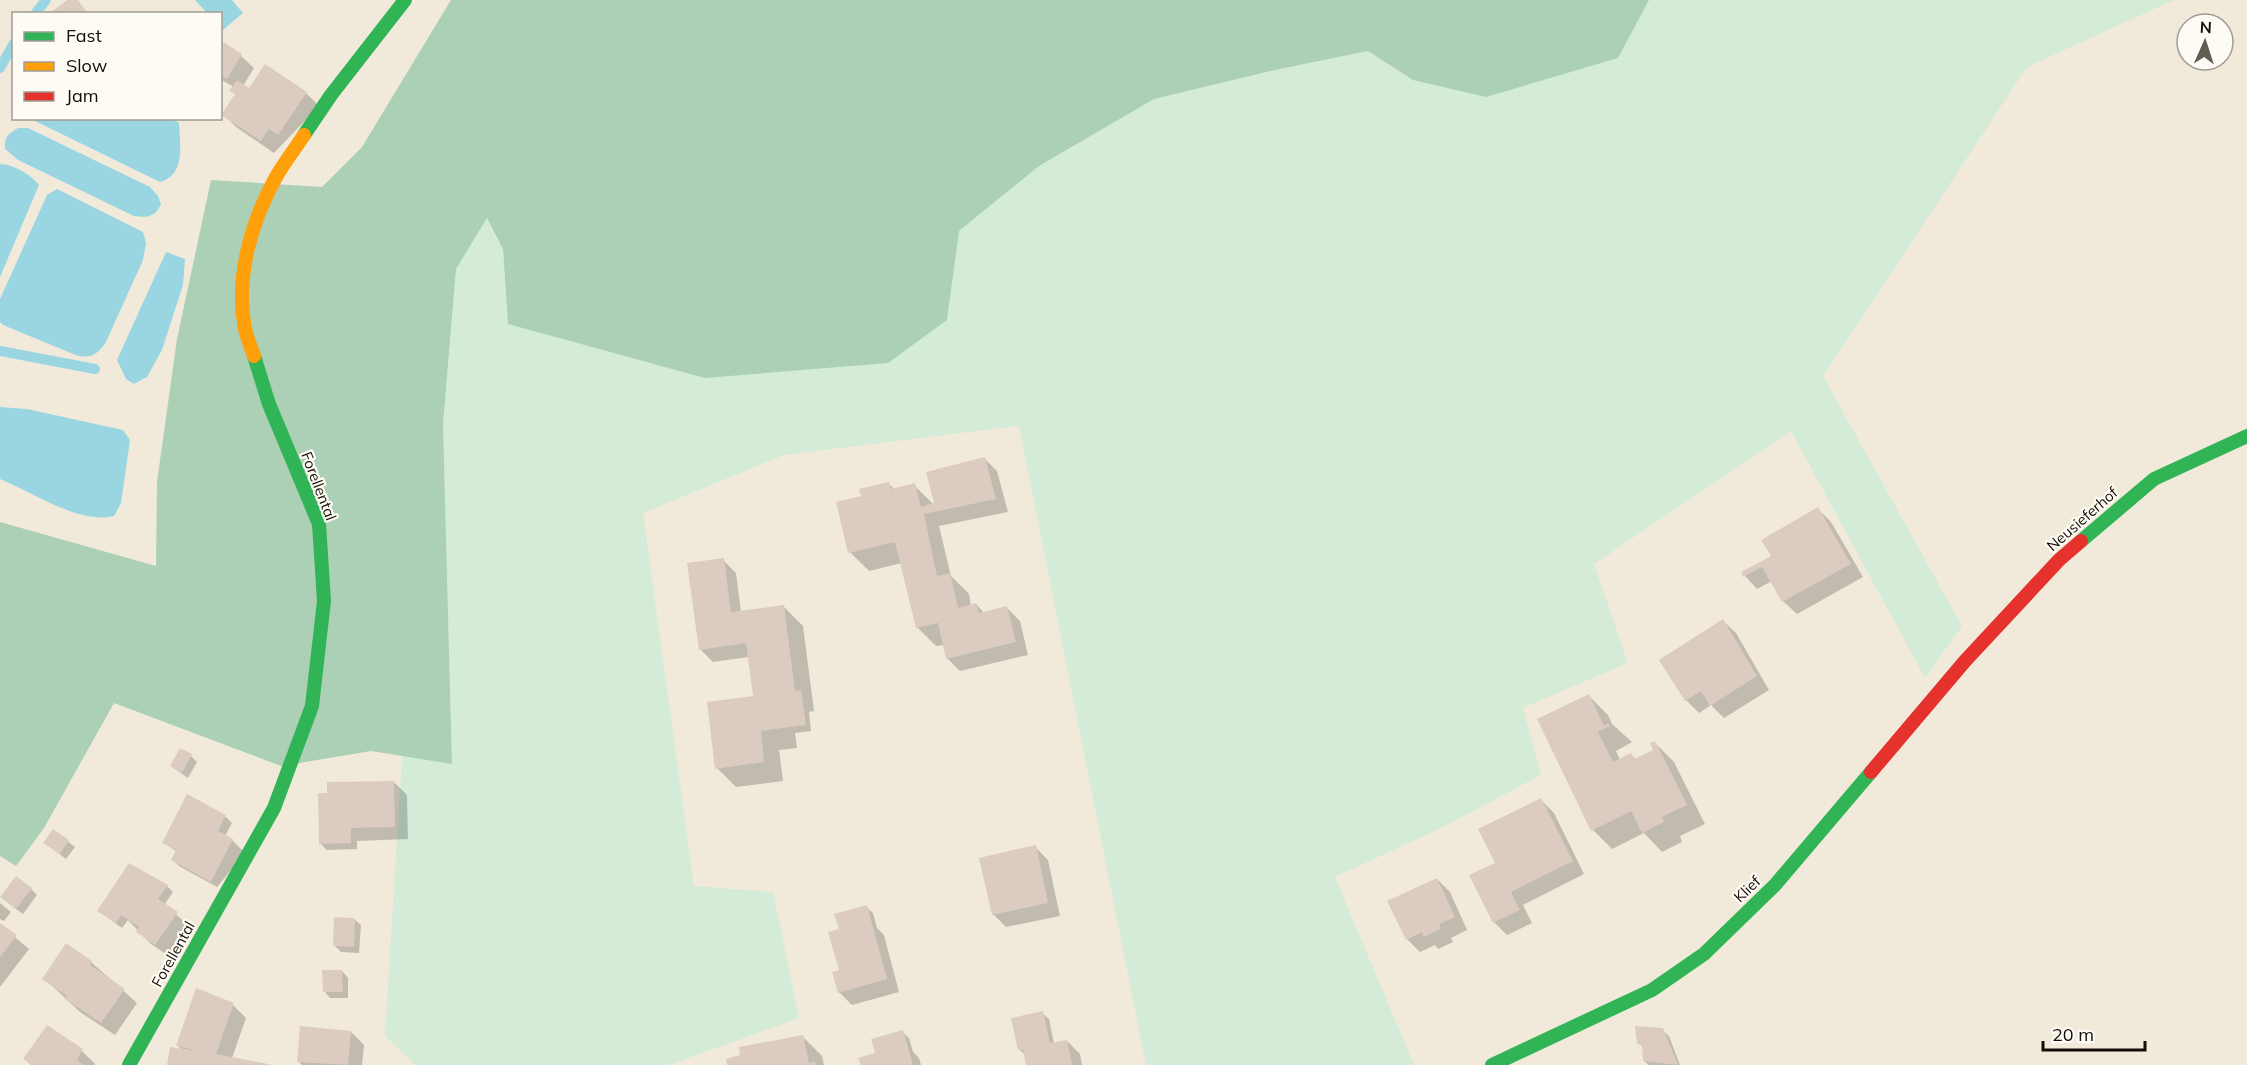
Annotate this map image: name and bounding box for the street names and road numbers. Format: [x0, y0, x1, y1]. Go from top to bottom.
street label: Forellental [297, 449, 341, 523]
street label: Neusieferhof [2043, 482, 2122, 555]
street label: Klief [1730, 871, 1765, 906]
street label: Forellental [147, 918, 199, 990]

